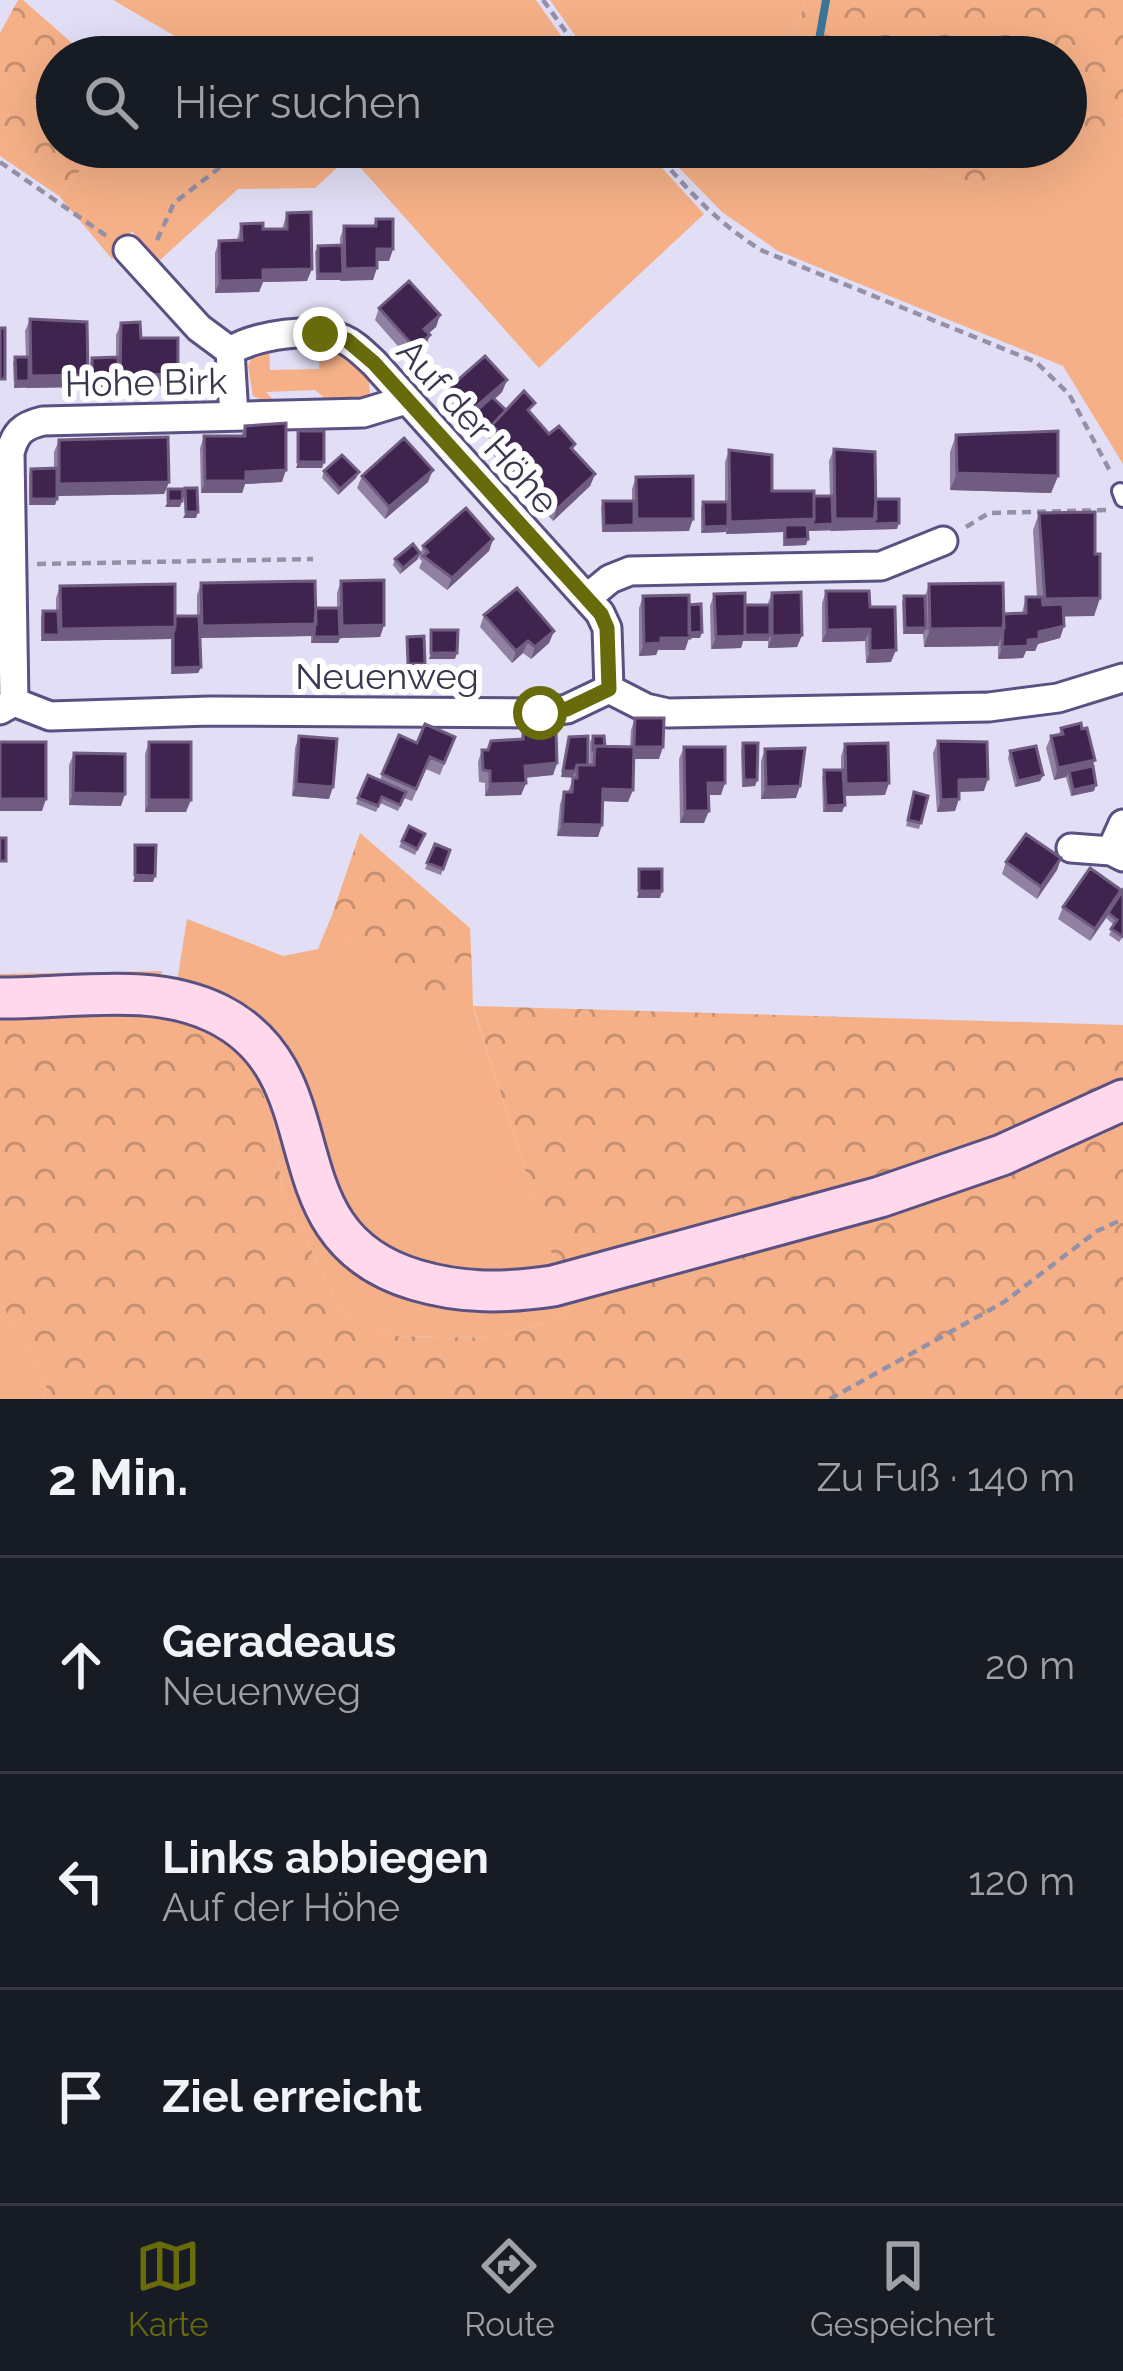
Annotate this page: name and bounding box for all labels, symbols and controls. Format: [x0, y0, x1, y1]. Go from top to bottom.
search box [36, 36, 1087, 168]
icon: search [78, 69, 144, 135]
text: Hier suchen [174, 76, 422, 129]
route end [293, 307, 347, 361]
street label: Auf der Höhe [389, 330, 567, 522]
street label: Hohe Birk [64, 360, 228, 404]
street label: Neuenweg [295, 655, 479, 697]
route start [513, 686, 567, 740]
text: 2 Min. [48, 1447, 188, 1507]
text: Zu Fuß · 140 m [817, 1454, 1075, 1500]
text: Geradeaus [162, 1615, 397, 1668]
icon: ahead [48, 1632, 114, 1698]
text: 20 m [985, 1642, 1075, 1688]
text: Neuenweg [162, 1668, 361, 1714]
text: Links abbiegen [162, 1831, 489, 1884]
icon: left [48, 1848, 114, 1914]
text: 120 m [968, 1858, 1075, 1904]
text: Auf der Höhe [162, 1884, 400, 1930]
icon: arrive [48, 2064, 114, 2130]
text: Ziel erreicht [162, 2070, 422, 2123]
tab: Karte [128, 2233, 209, 2344]
tab: Route [464, 2233, 555, 2344]
tab: Gespeichert [810, 2233, 995, 2344]

